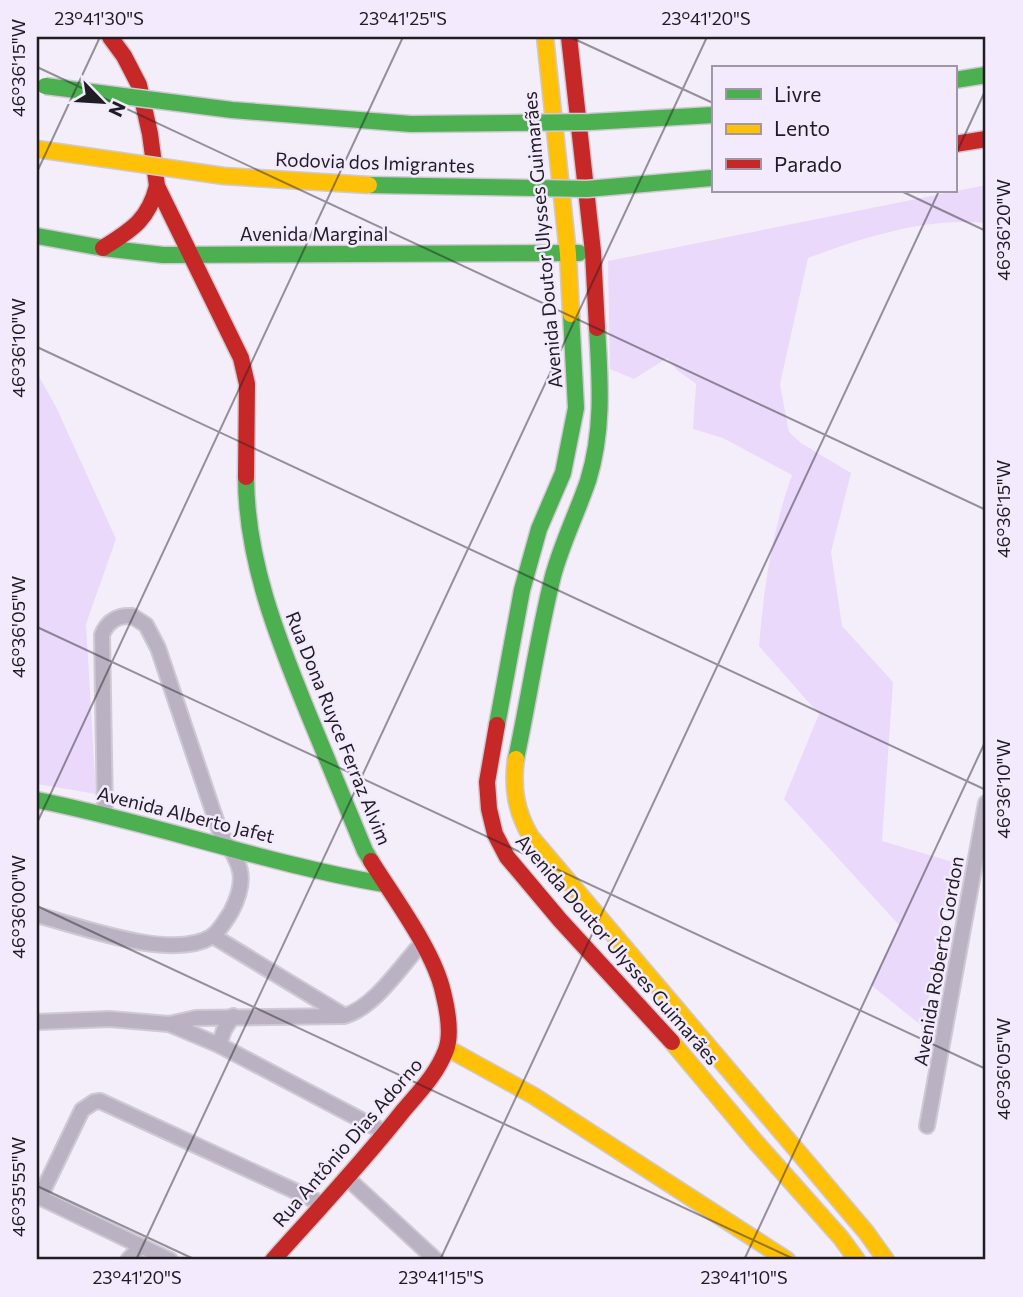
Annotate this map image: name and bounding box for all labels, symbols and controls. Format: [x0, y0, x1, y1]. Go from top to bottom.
text: 23°41'30"S [54, 7, 144, 29]
text: 23°41'25"S [359, 7, 447, 29]
text: 23°41'20"S [661, 7, 751, 29]
text: 46°36'15"W [7, 19, 29, 117]
north arrow [66, 66, 136, 136]
legend [712, 66, 956, 192]
text: Livre [774, 81, 821, 106]
street label: Avenida Doutor Ulysses Guimarães [518, 90, 566, 390]
text: N [104, 98, 131, 121]
text: Lento [774, 115, 830, 140]
street label: Rodovia dos Imigrantes [275, 147, 475, 177]
text: Parado [774, 151, 842, 176]
text: 46°36'20"W [992, 179, 1014, 281]
street label: Avenida Marginal [240, 222, 388, 245]
text: 46°36'10"W [7, 298, 29, 398]
text: 46°36'15"W [992, 460, 1014, 558]
text: 46°36'05"W [7, 576, 29, 678]
street label: Rua Dona Ruyce Ferraz Alvim [281, 608, 397, 848]
text: 46°36'10"W [992, 739, 1014, 839]
street label: Avenida Alberto Jafet [95, 781, 277, 847]
street label: Avenida Doutor Ulysses Guimarães [512, 829, 724, 1069]
street label: Avenida Roberto Gordon [908, 854, 968, 1068]
text: 46°36'00"W [7, 855, 29, 959]
text: 46°36'05"W [992, 1018, 1014, 1120]
street label: Rua Antônio Dias Adorno [267, 1053, 427, 1231]
text: 46°35'55"W [7, 1137, 29, 1237]
text: 23°41'20"S [92, 1266, 182, 1288]
text: 23°41'15"S [398, 1266, 484, 1288]
text: 23°41'10"S [701, 1266, 787, 1288]

